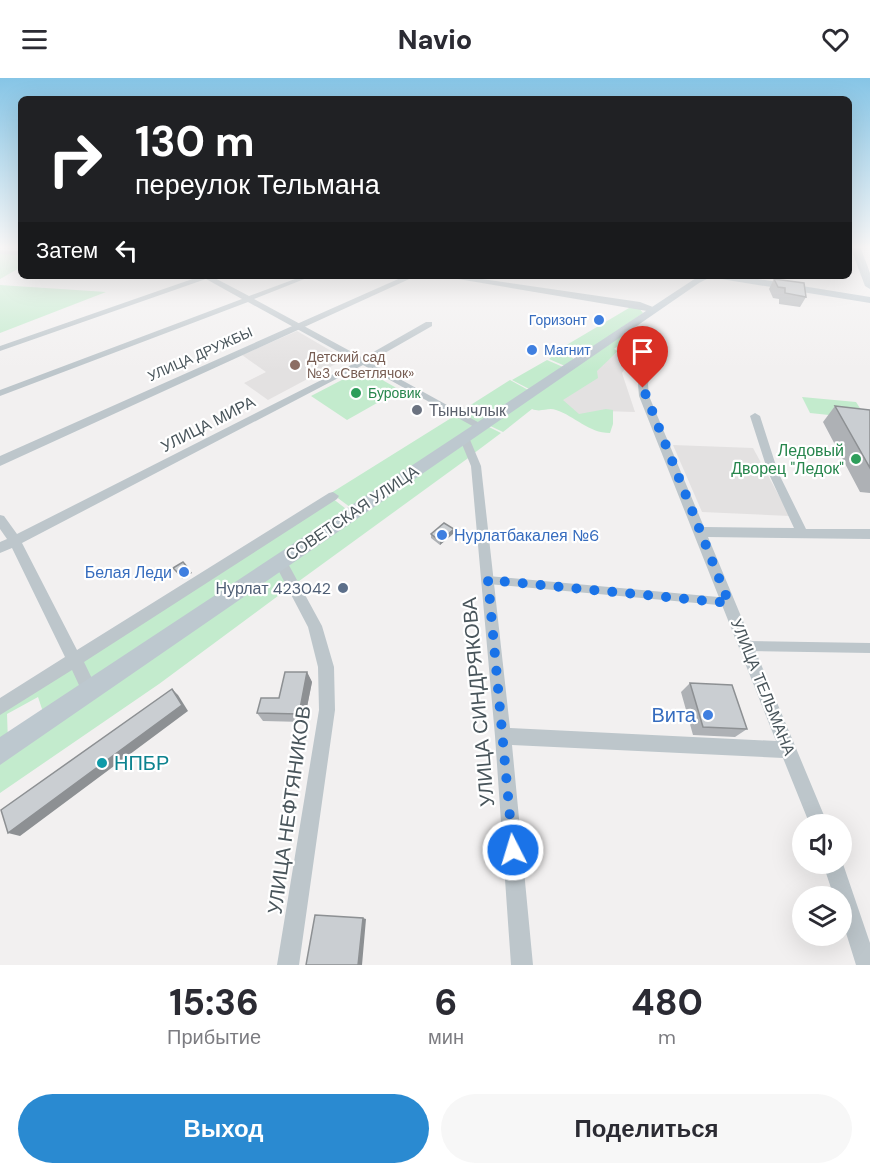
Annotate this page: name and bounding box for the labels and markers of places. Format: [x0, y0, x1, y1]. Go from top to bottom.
place label: Горизонт [529, 311, 588, 329]
marker: Горизонт [592, 313, 606, 327]
pin [617, 326, 668, 388]
place label: Магнит [544, 341, 591, 359]
marker: Магнит [525, 343, 539, 357]
place label: Детский сад №3 «Светлячок» [307, 348, 414, 382]
marker: Детский сад №3 «Светлячок» [288, 358, 302, 372]
place label: Буровик [368, 384, 422, 402]
marker: Буровик [349, 386, 363, 400]
place label: Тынычлык [429, 400, 507, 421]
marker: Тынычлык [410, 403, 424, 417]
place label: Ледовый Дворец "Ледок" [731, 440, 844, 479]
marker: Ледовый Дворец "Ледок" [849, 452, 863, 466]
place label: Нурлатбакалея №6 [454, 525, 599, 546]
marker: Нурлатбакалея №6 [435, 528, 449, 542]
place label: Белая Леди [85, 562, 172, 583]
marker: Белая Леди [177, 565, 191, 579]
place label: Нурлат 423042 [216, 578, 331, 599]
marker: Нурлат 423042 [336, 581, 350, 595]
place label: Вита [651, 702, 697, 728]
marker: Вита [701, 708, 715, 722]
place label: НПБР [114, 750, 169, 776]
marker: НПБР [95, 756, 109, 770]

